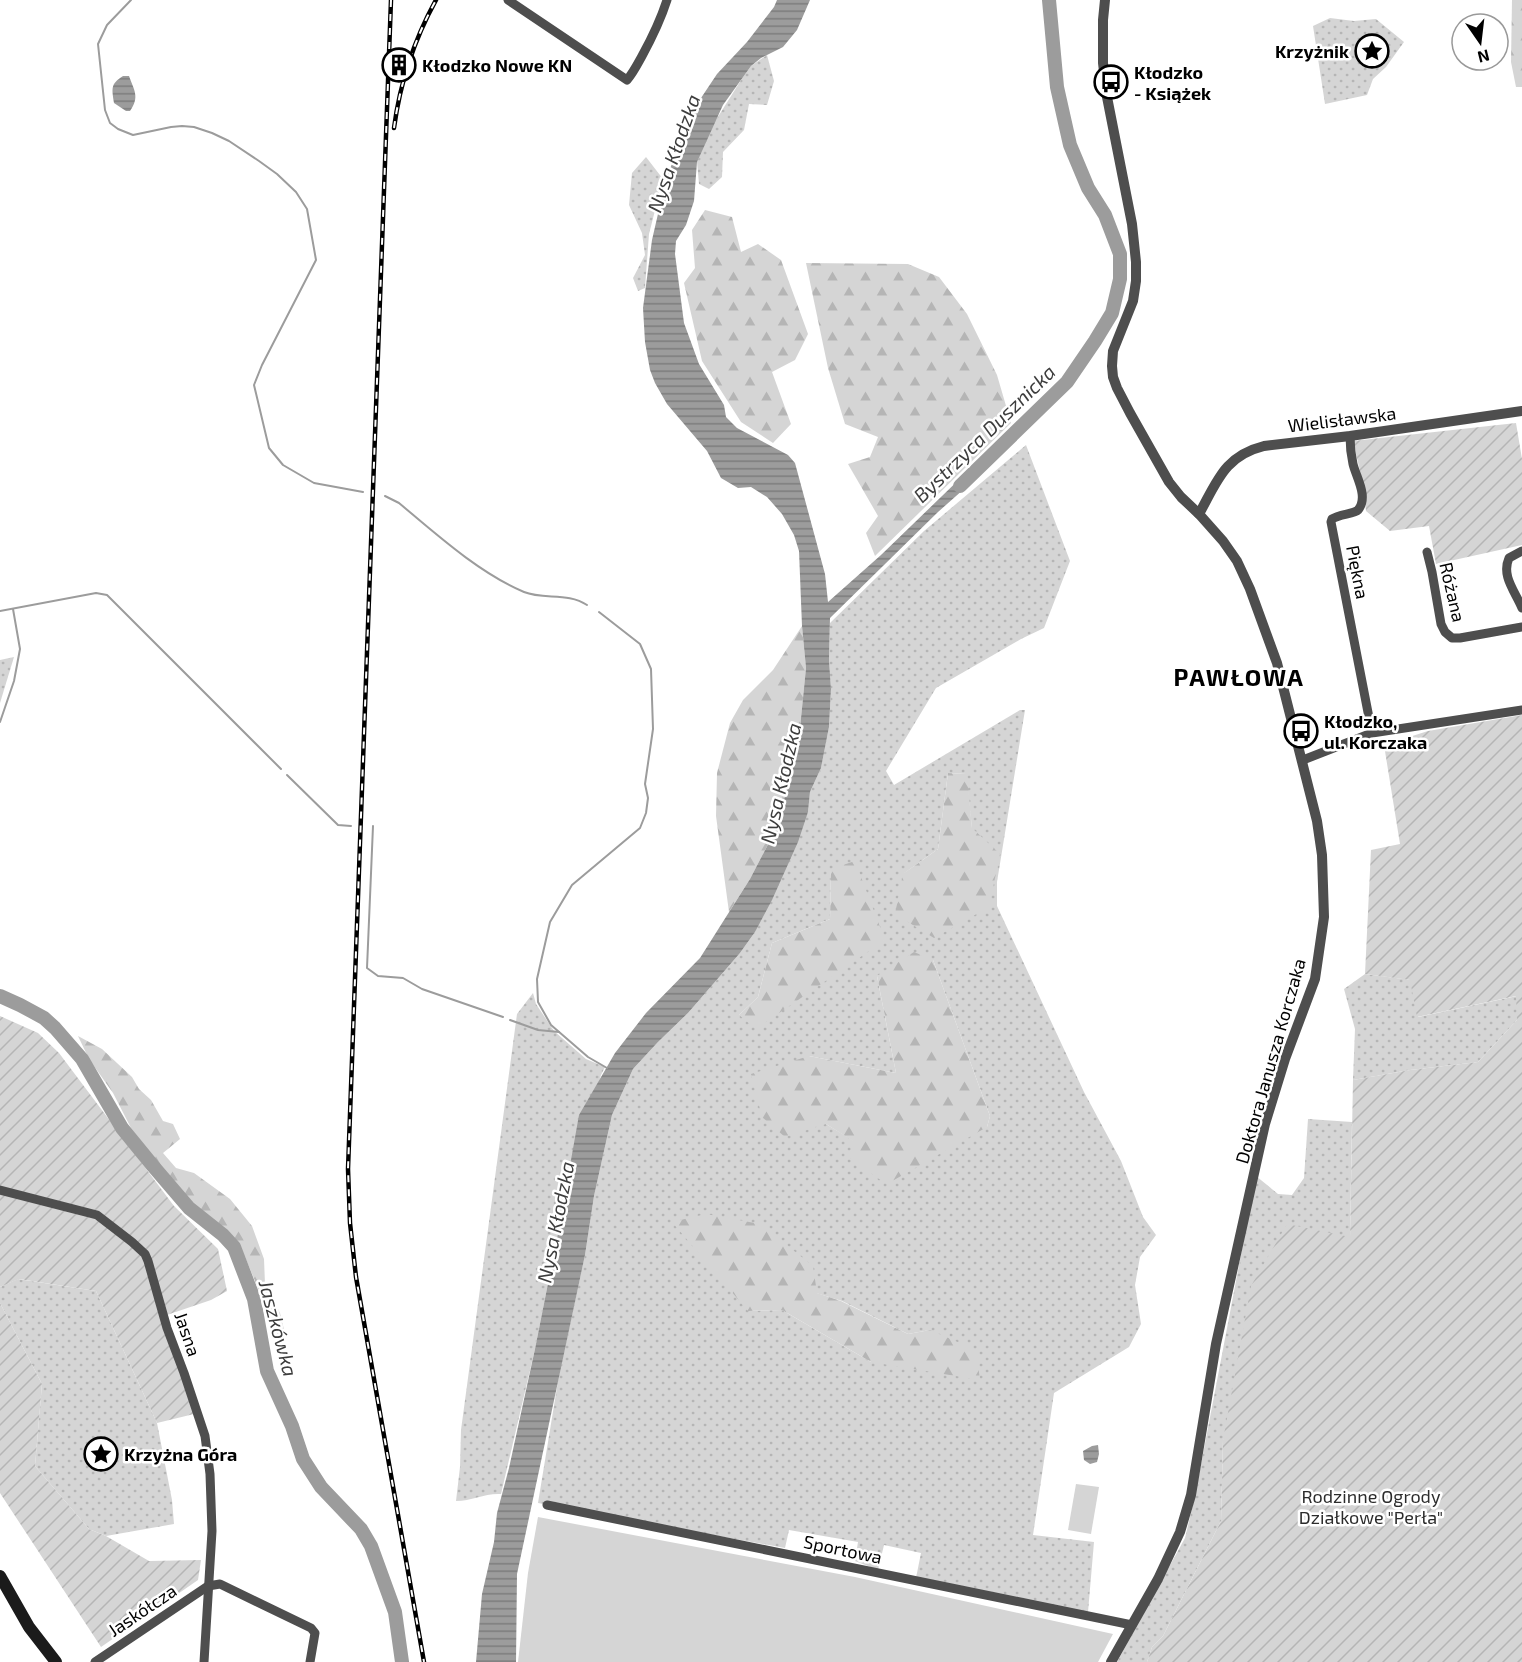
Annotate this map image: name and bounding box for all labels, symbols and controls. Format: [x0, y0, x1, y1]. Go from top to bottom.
north arrow [1450, 12, 1510, 72]
place icon: Krzyżnik [1354, 33, 1390, 69]
place label: Krzyżnik [1275, 40, 1349, 62]
text: N [1476, 46, 1492, 68]
building icon: Kłodzko Nowe KN [381, 47, 417, 83]
place label: Kłodzko Nowe KN [422, 54, 572, 76]
place label: Kłodzko - Książek [1134, 61, 1211, 104]
bus stop icon: Kłodzko - Książek [1093, 64, 1129, 100]
water label: Nysa Kłodzka [642, 91, 705, 216]
water label: Bystrzyca Dusznicka [908, 359, 1061, 508]
street label: Wielisławska [1287, 401, 1397, 437]
street label: Piękna [1342, 543, 1374, 601]
street label: Różana [1435, 560, 1471, 624]
district label: PAWŁOWA [1174, 662, 1304, 691]
place label: Kłodzko, ul. Korczaka [1324, 710, 1427, 753]
bus stop icon: Kłodzko, ul. Korczaka [1283, 713, 1319, 749]
water label: Nysa Kłodzka [754, 720, 807, 846]
street label: Doktora Janusza Korczaka [1230, 956, 1310, 1166]
water label: Nysa Kłodzka [531, 1159, 580, 1285]
water label: Jaszkówka [254, 1276, 303, 1379]
street label: Jasna [170, 1309, 206, 1359]
place icon: Krzyżna Góra [83, 1436, 119, 1472]
place label: Krzyżna Góra [124, 1443, 237, 1465]
park label: Rodzinne Ogrody Działkowe "Perła" [1299, 1485, 1443, 1528]
street label: Sportowa [802, 1530, 884, 1568]
street label: Jaskółcza [104, 1579, 180, 1641]

